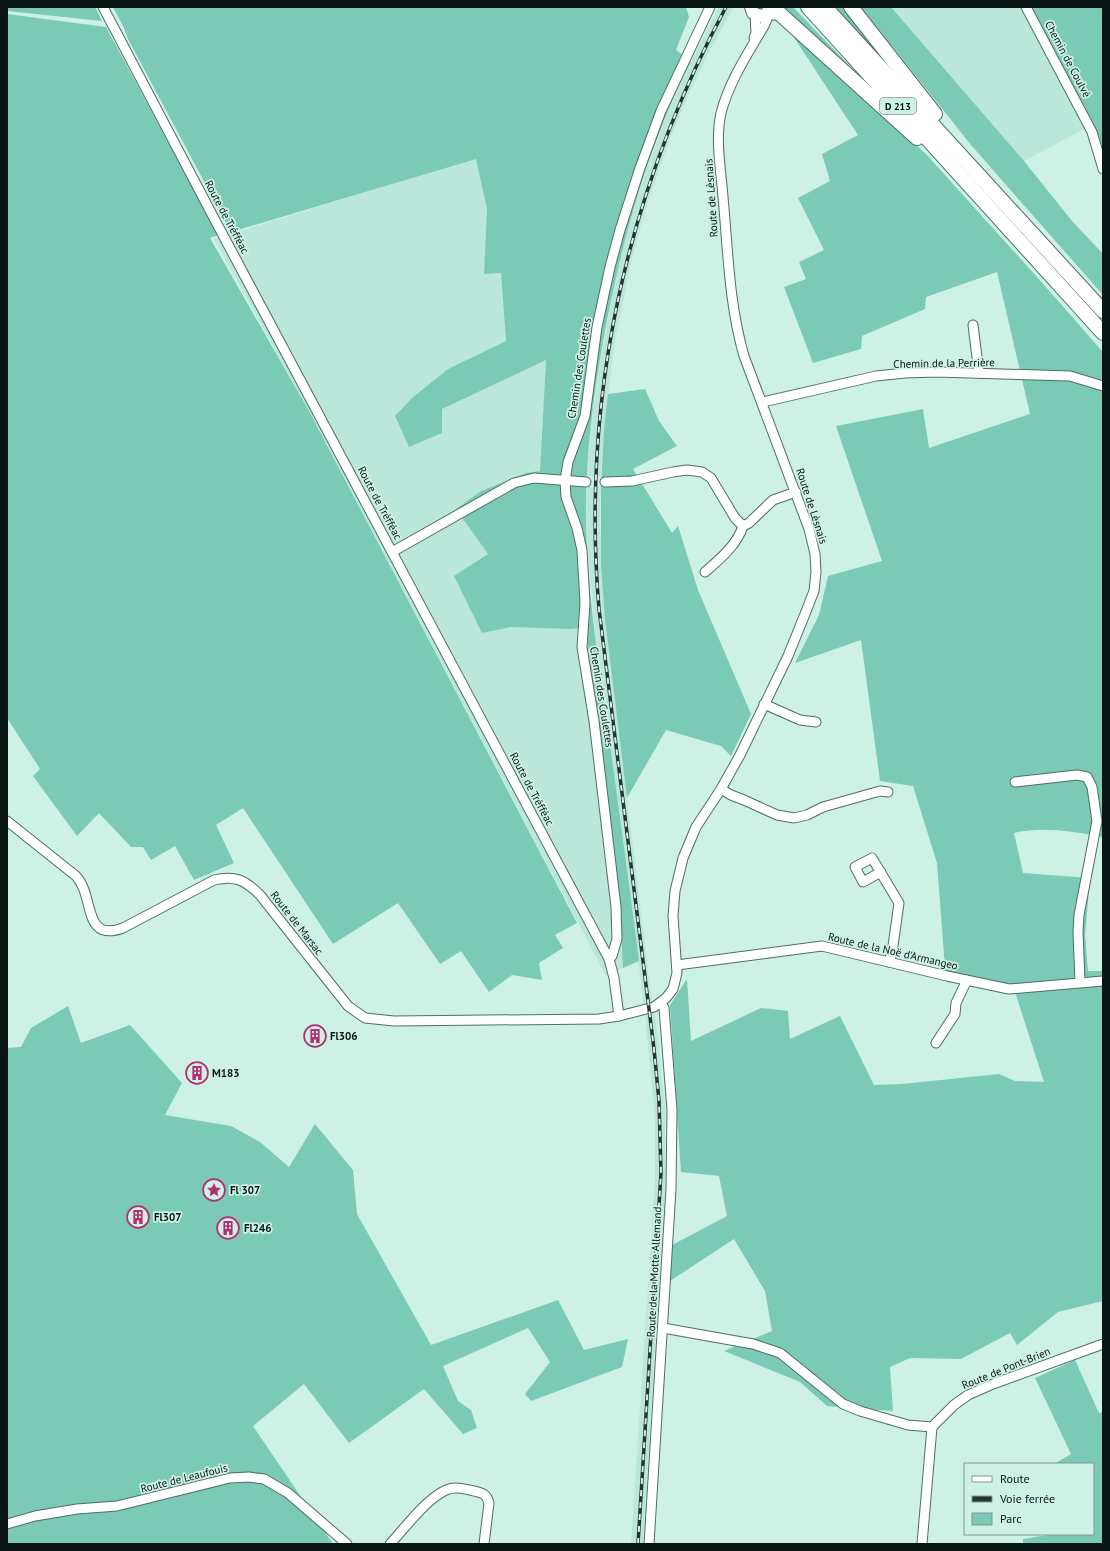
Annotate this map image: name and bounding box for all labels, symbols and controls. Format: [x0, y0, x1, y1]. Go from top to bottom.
street label: Chemin de Coulvé [1042, 18, 1094, 100]
road number: D 213 [880, 98, 916, 114]
street label: Route de Lèsnais [701, 158, 721, 238]
street label: Route de Tréfféac [202, 178, 252, 256]
street label: Chemin des Coulettes [564, 316, 594, 419]
street label: Chemin de la Perrière [893, 355, 995, 371]
street label: Route de Tréfféac [355, 464, 405, 542]
street label: Route de Lèsnais [793, 466, 831, 546]
street label: Chemin des Coulettes [587, 646, 617, 749]
street label: Route de Tréfféac [507, 750, 557, 828]
street label: Route de Marsac [268, 888, 326, 958]
street label: Route de la Noë d'Armangeo [827, 929, 959, 973]
building icon: Fl306 [302, 1023, 328, 1049]
place label: Fl306 [330, 1029, 358, 1043]
building icon: M183 [184, 1060, 210, 1086]
place label: M183 [212, 1066, 240, 1080]
place icon: Fl 307 [201, 1177, 227, 1203]
place label: Fl 307 [230, 1183, 260, 1197]
building icon: Fl307 [125, 1204, 151, 1230]
street label: Route de la Motte Allemand [644, 1206, 664, 1338]
place label: Fl307 [154, 1210, 182, 1224]
building icon: Fl246 [215, 1215, 241, 1241]
place label: Fl246 [244, 1221, 272, 1235]
street label: Route de Pont-Brien [960, 1344, 1052, 1392]
street label: Route de Leaufouis [139, 1460, 229, 1496]
legend [964, 1463, 1094, 1535]
text: Route [1000, 1471, 1030, 1486]
text: Voie ferrée [999, 1491, 1055, 1506]
text: Parc [1000, 1511, 1022, 1526]

